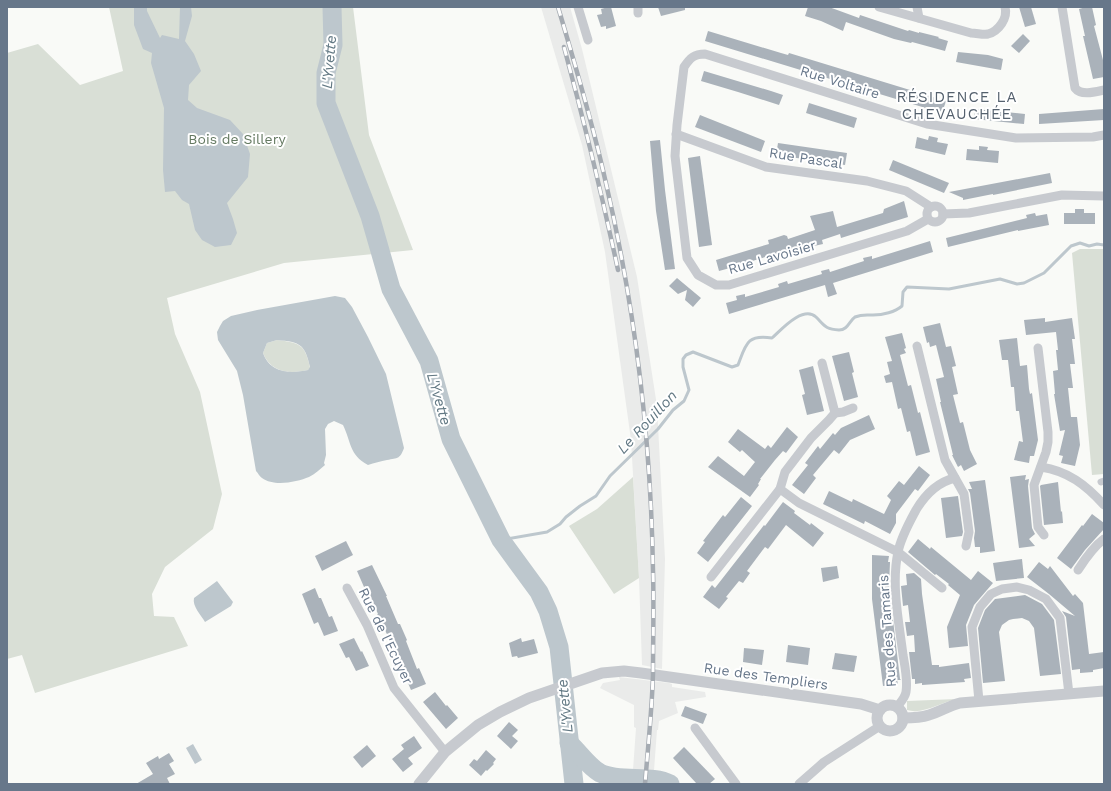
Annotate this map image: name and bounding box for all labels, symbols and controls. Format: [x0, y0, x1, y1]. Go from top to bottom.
water label: L'Yvette [318, 34, 340, 90]
street label: Rue Voltaire [798, 62, 882, 102]
district label: RÉSIDENCE LA CHEVAUCHÉE [897, 88, 1017, 123]
park label: Bois de Sillery [188, 131, 286, 147]
street label: Rue Pascal [768, 144, 845, 172]
street label: Rue Lavoisier [726, 237, 818, 277]
water label: L'Yvette [423, 371, 455, 427]
water label: Le Rouillon [613, 387, 681, 457]
street label: Rue des Tamaris [875, 574, 899, 688]
street label: Rue de l'Ecuyer [356, 585, 416, 687]
street label: Rue des Templiers [703, 659, 829, 693]
water label: L'Yvette [553, 678, 577, 734]

